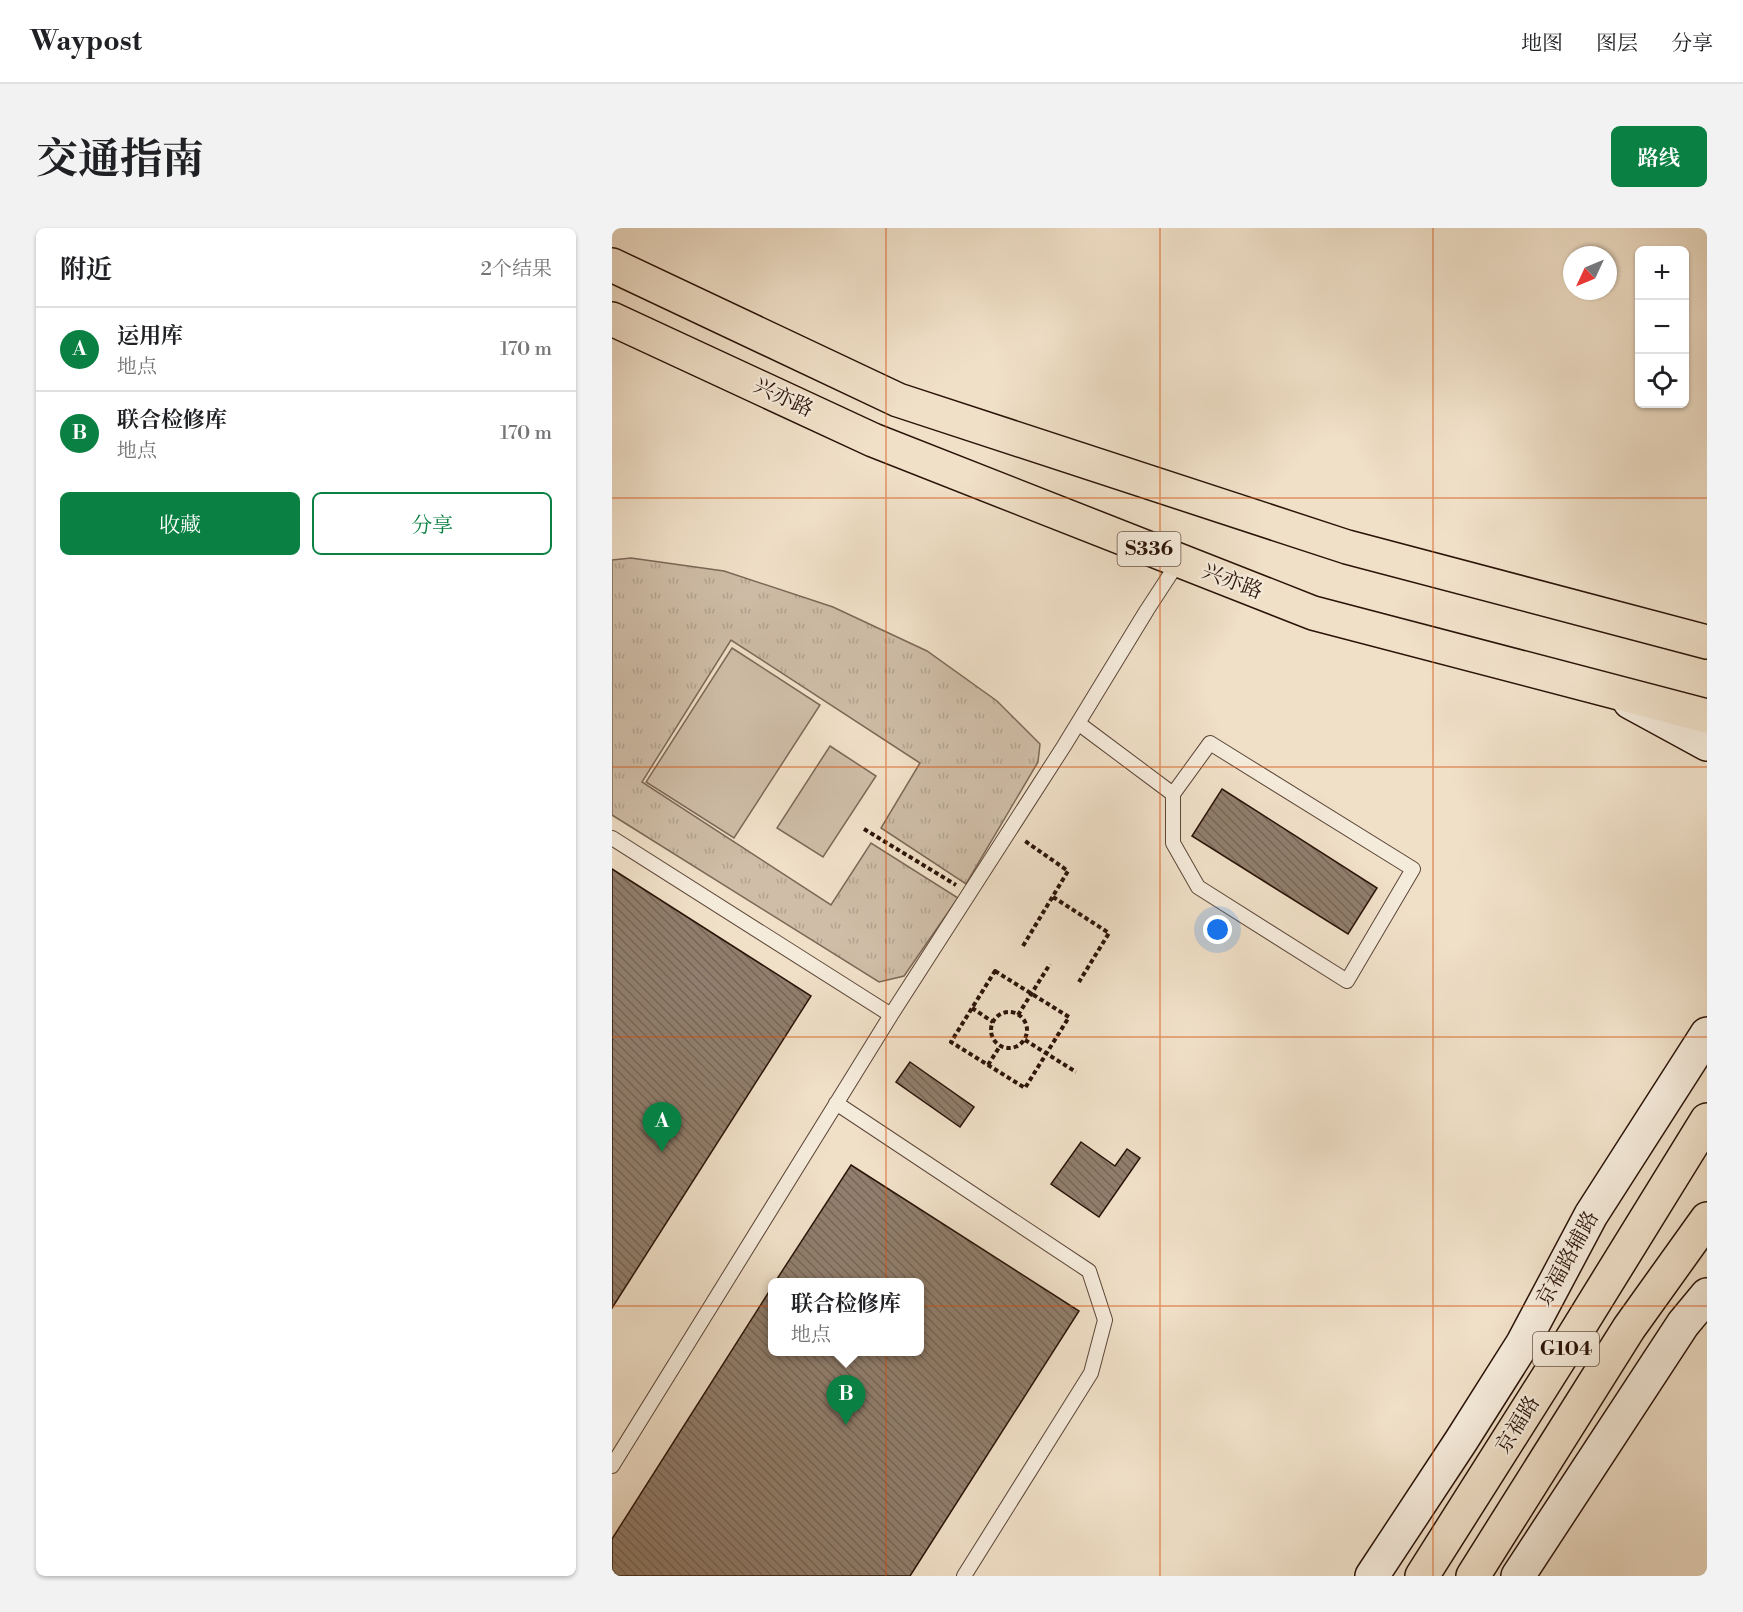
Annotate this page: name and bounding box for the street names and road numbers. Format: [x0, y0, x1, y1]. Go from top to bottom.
street label: 兴亦路 [749, 373, 817, 423]
road number: S336 [1118, 532, 1180, 566]
street label: 兴亦路 [1198, 559, 1266, 605]
street label: 京福路辅路 [1531, 1207, 1605, 1311]
road number: G104 [1533, 1332, 1599, 1366]
street label: 京福路 [1490, 1391, 1546, 1459]

